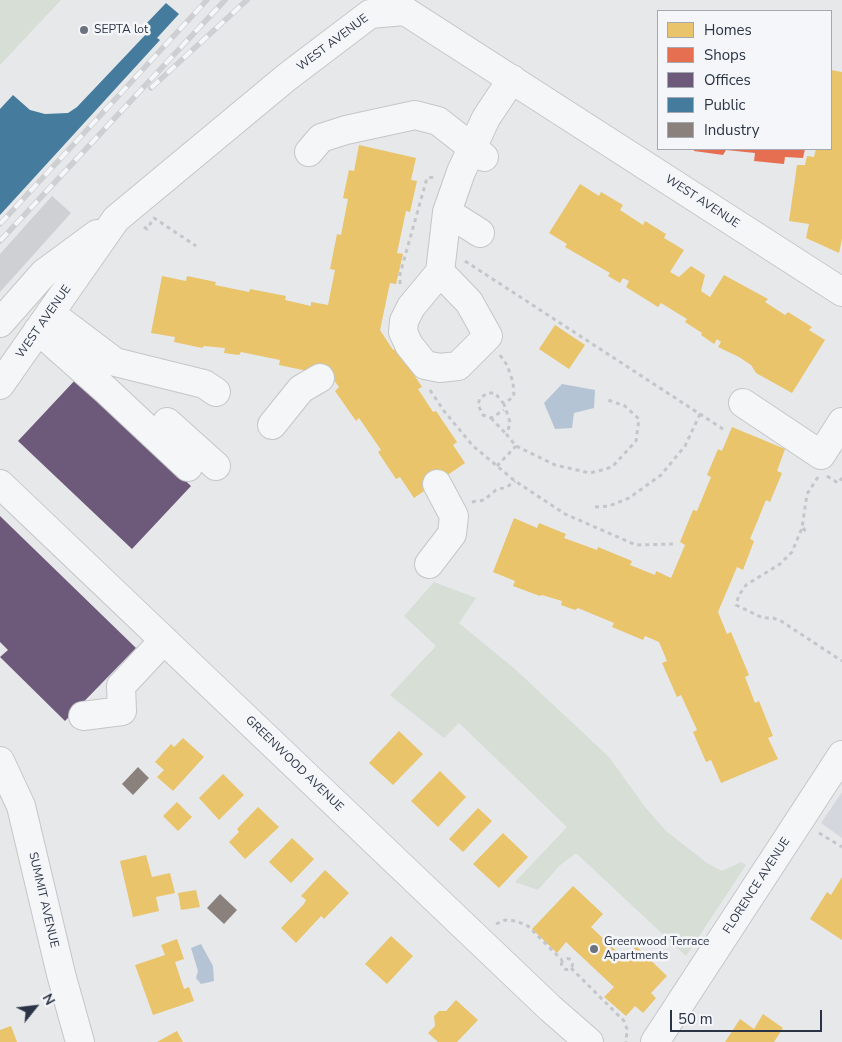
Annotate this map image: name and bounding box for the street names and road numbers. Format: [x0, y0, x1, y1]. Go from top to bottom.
street label: WEST AVENUE [294, 12, 372, 74]
street label: WEST AVENUE [662, 173, 742, 231]
street label: WEST AVENUE [14, 283, 74, 361]
street label: GREENWOOD AVENUE [242, 713, 346, 815]
street label: FLORENCE AVENUE [720, 835, 794, 937]
street label: SUMMIT AVENUE [25, 851, 61, 949]

